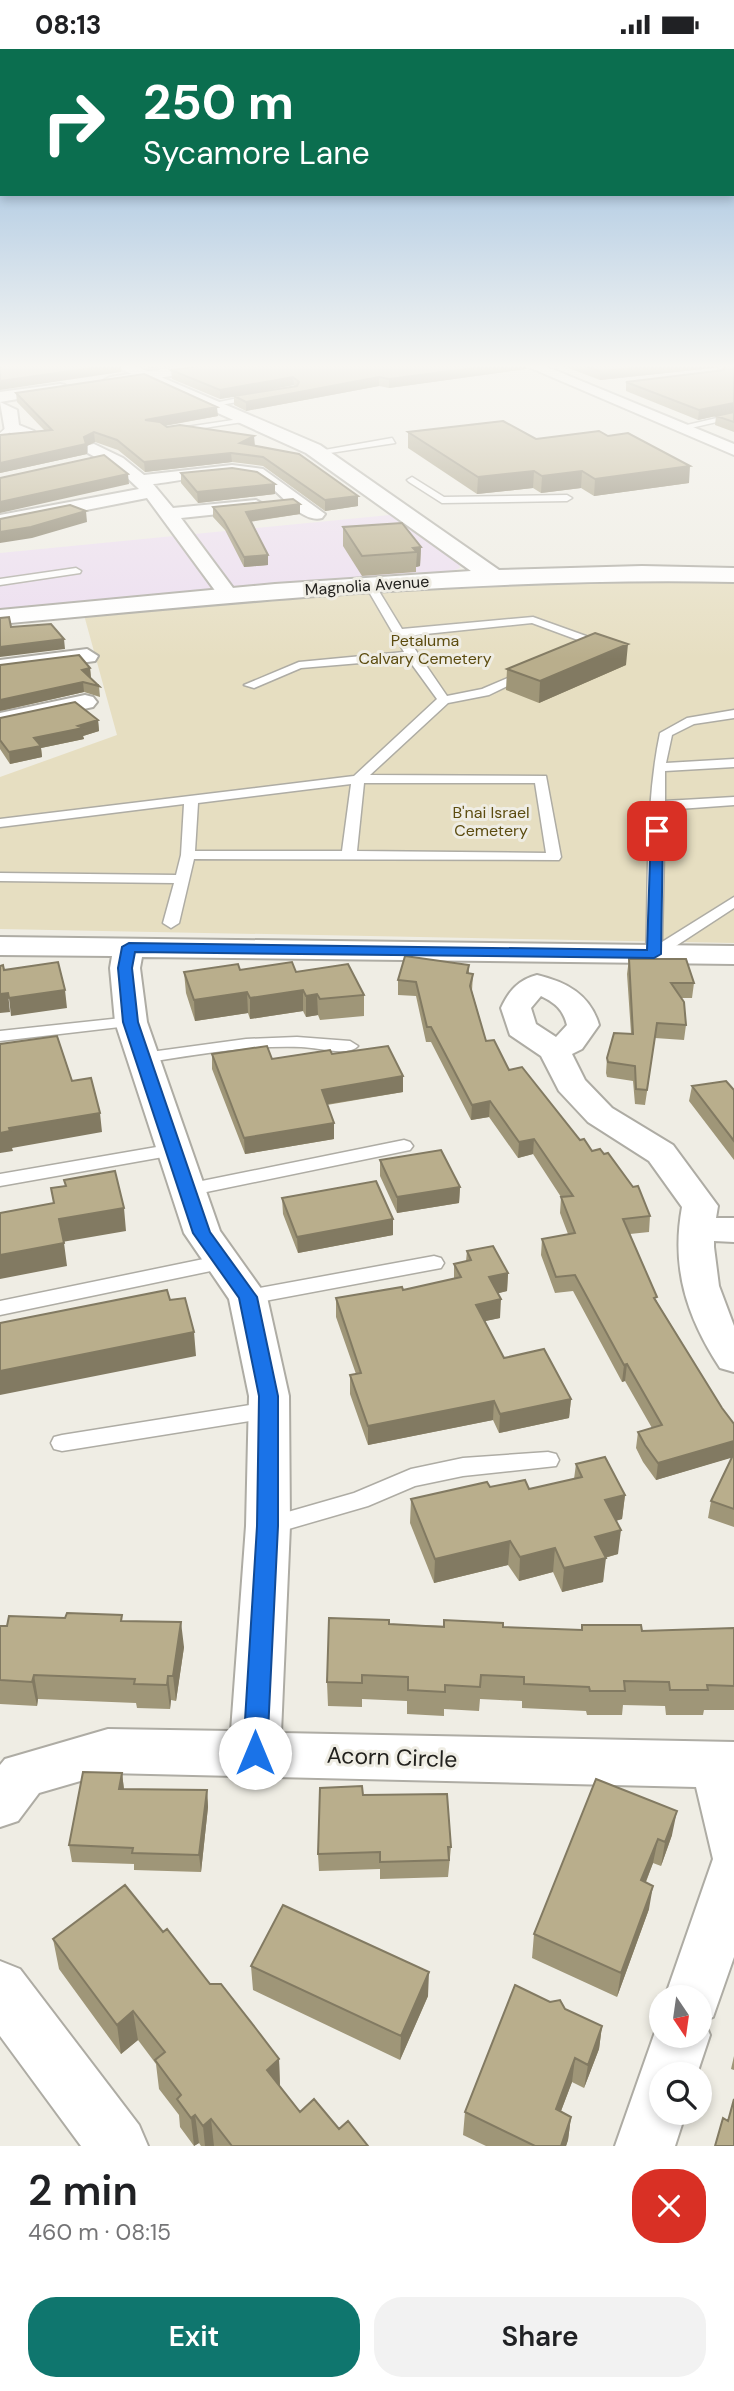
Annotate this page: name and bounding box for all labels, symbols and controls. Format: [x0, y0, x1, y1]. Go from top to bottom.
text: 08:13 [35, 8, 102, 42]
text: 250 m [143, 70, 294, 134]
icon: right [28, 77, 119, 168]
text: Sycamore Lane [143, 132, 370, 174]
street label: Magnolia Avenue [304, 571, 430, 600]
park label: Petaluma Calvary Cemetery [358, 630, 492, 669]
pin [627, 801, 687, 861]
park label: B'nai Israel Cemetery [452, 802, 530, 841]
icon: arrive [638, 812, 676, 850]
position arrow [218, 1716, 292, 1790]
street label: Acorn Circle [326, 1740, 458, 1774]
north arrow [649, 1985, 712, 2047]
map controls [649, 1985, 712, 2125]
button: search [649, 2062, 712, 2125]
text: 2 min [28, 2163, 138, 2218]
button: close [632, 2169, 706, 2243]
text: 460 m · 08:15 [28, 2217, 171, 2247]
button: Exit [28, 2297, 360, 2377]
button: Share [374, 2297, 706, 2377]

